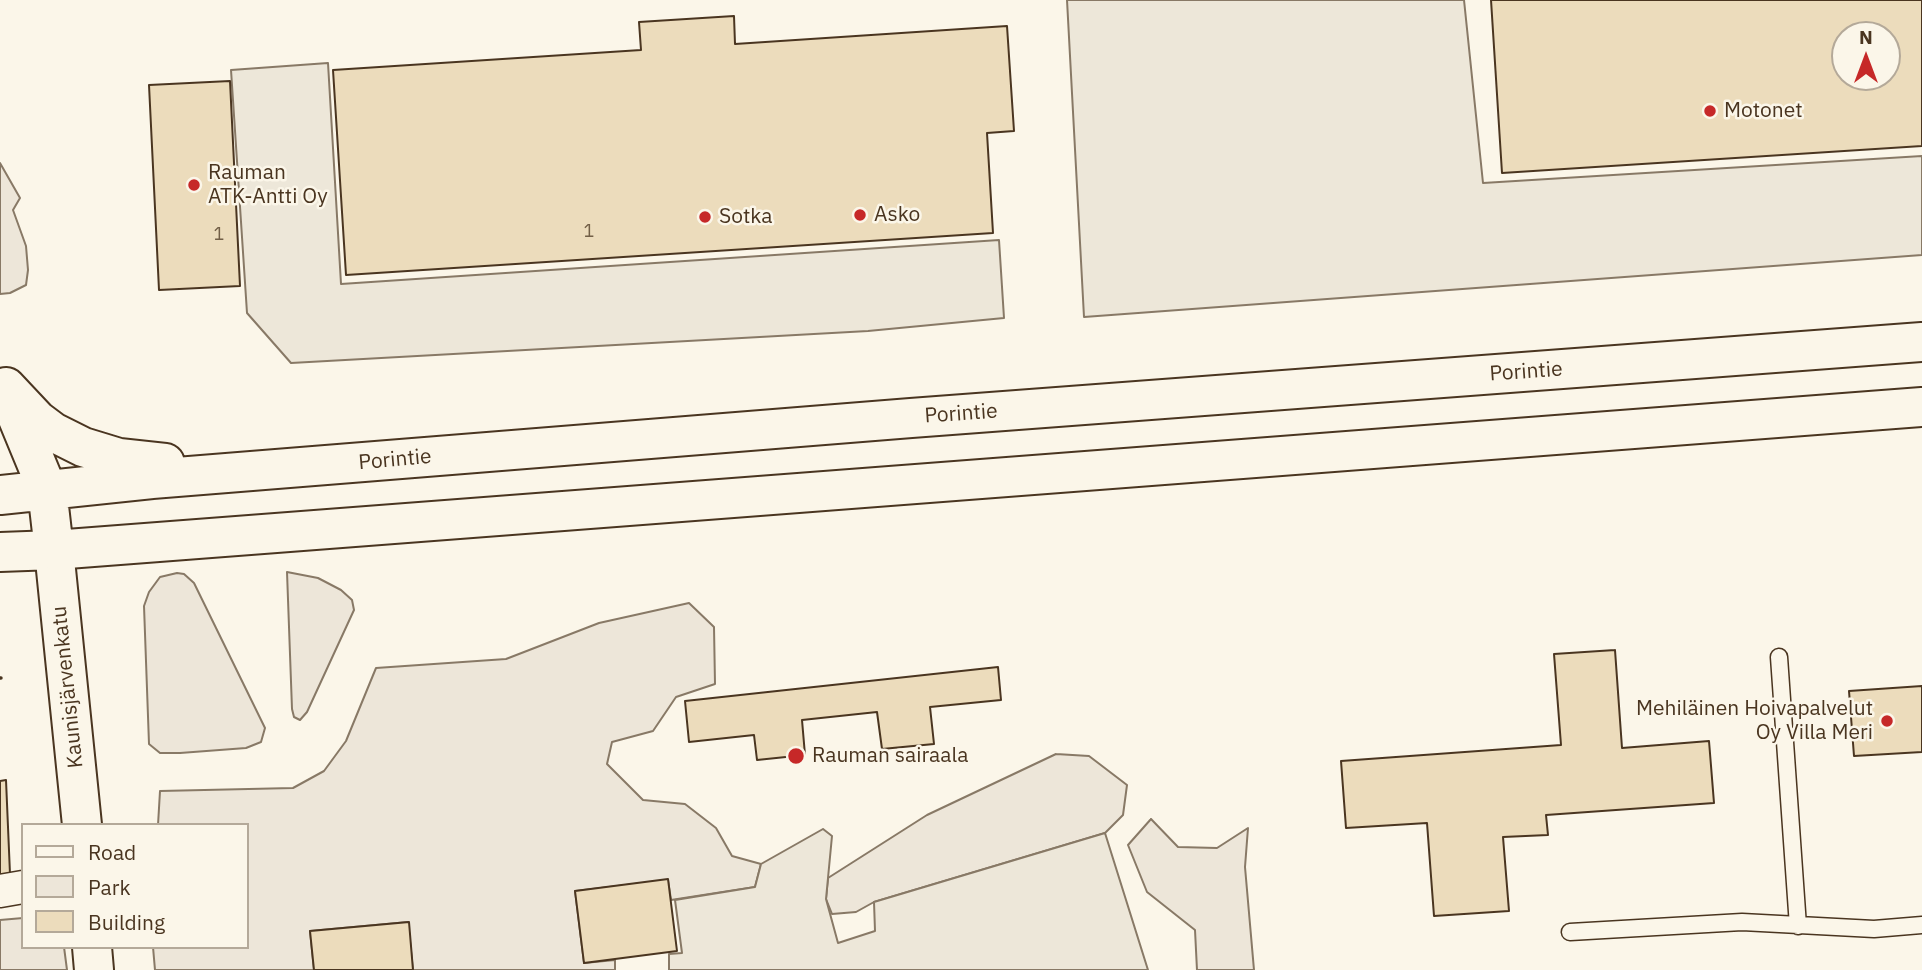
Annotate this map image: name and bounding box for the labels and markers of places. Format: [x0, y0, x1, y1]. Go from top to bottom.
place label: Motonet [1724, 98, 1803, 124]
marker: Motonet [1702, 103, 1718, 119]
place label: Rauman ATK-Antti Oy [208, 160, 328, 210]
marker: Rauman ATK-Antti Oy [186, 177, 202, 193]
place label: Asko [874, 202, 920, 228]
place label: Sotka [719, 204, 773, 230]
marker: Asko [852, 207, 868, 223]
marker: Sotka [697, 209, 713, 225]
place label: Mehiläinen Hoivapalvelut Oy Villa Meri [1636, 696, 1873, 746]
marker: Mehiläinen Hoivapalvelut Oy Villa Meri [1879, 713, 1895, 729]
place label: Rauman sairaala [812, 743, 968, 769]
marker: Rauman sairaala [786, 746, 806, 766]

